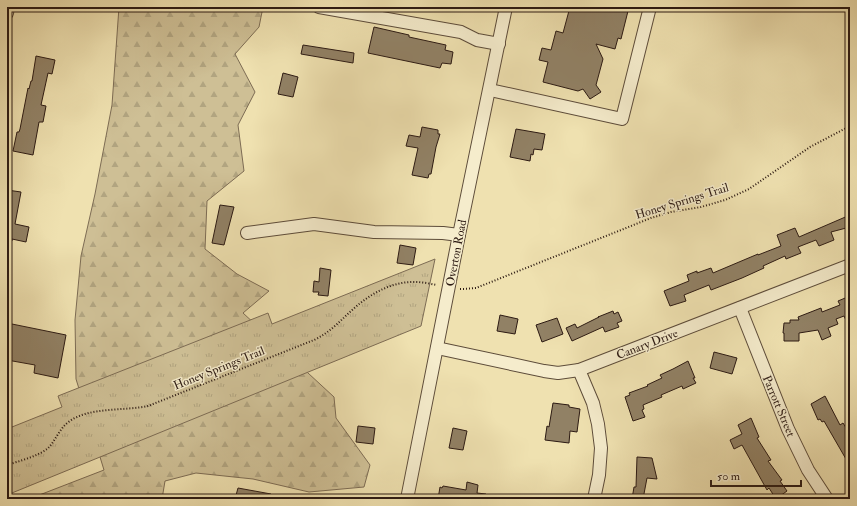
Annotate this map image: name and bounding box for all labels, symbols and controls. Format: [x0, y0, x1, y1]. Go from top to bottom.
street label: Honey Springs Trail [634, 180, 731, 223]
street label: Overton Road [443, 218, 470, 288]
street label: Canary Drive [614, 326, 680, 363]
street label: Honey Springs Trail [171, 343, 267, 394]
street label: Parrott Street [759, 373, 798, 439]
scale bar [711, 462, 801, 488]
text: 50 m [717, 469, 741, 484]

